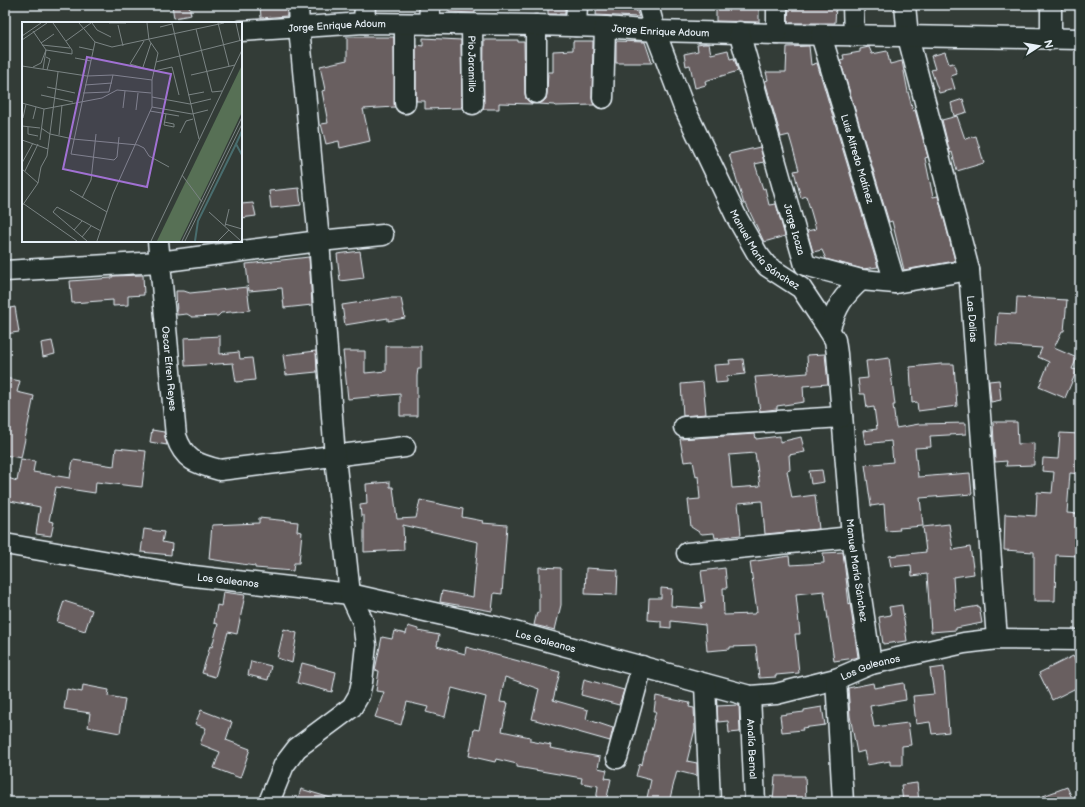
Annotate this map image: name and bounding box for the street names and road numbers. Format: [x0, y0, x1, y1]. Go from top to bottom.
street label: Jorge Enrique Adoum [288, 18, 386, 35]
street label: Jorge Enrique Adoum [611, 23, 710, 39]
street label: Pio Jaramillo [465, 35, 478, 93]
street label: Luis Alfredo Matínez [838, 113, 876, 205]
street label: Jorge Icaza [781, 202, 807, 257]
street label: Manuel María Sánchez [727, 208, 802, 293]
street label: Las Dalias [964, 295, 979, 343]
street label: Oscar Efren Reyes [159, 326, 179, 412]
street label: Manuel María Sánchez [844, 518, 870, 623]
street label: Los Galeanos [196, 571, 259, 590]
street label: Los Galeanos [514, 628, 577, 655]
street label: Los Galeanos [839, 653, 901, 683]
street label: Analía Bernal [744, 719, 759, 779]

